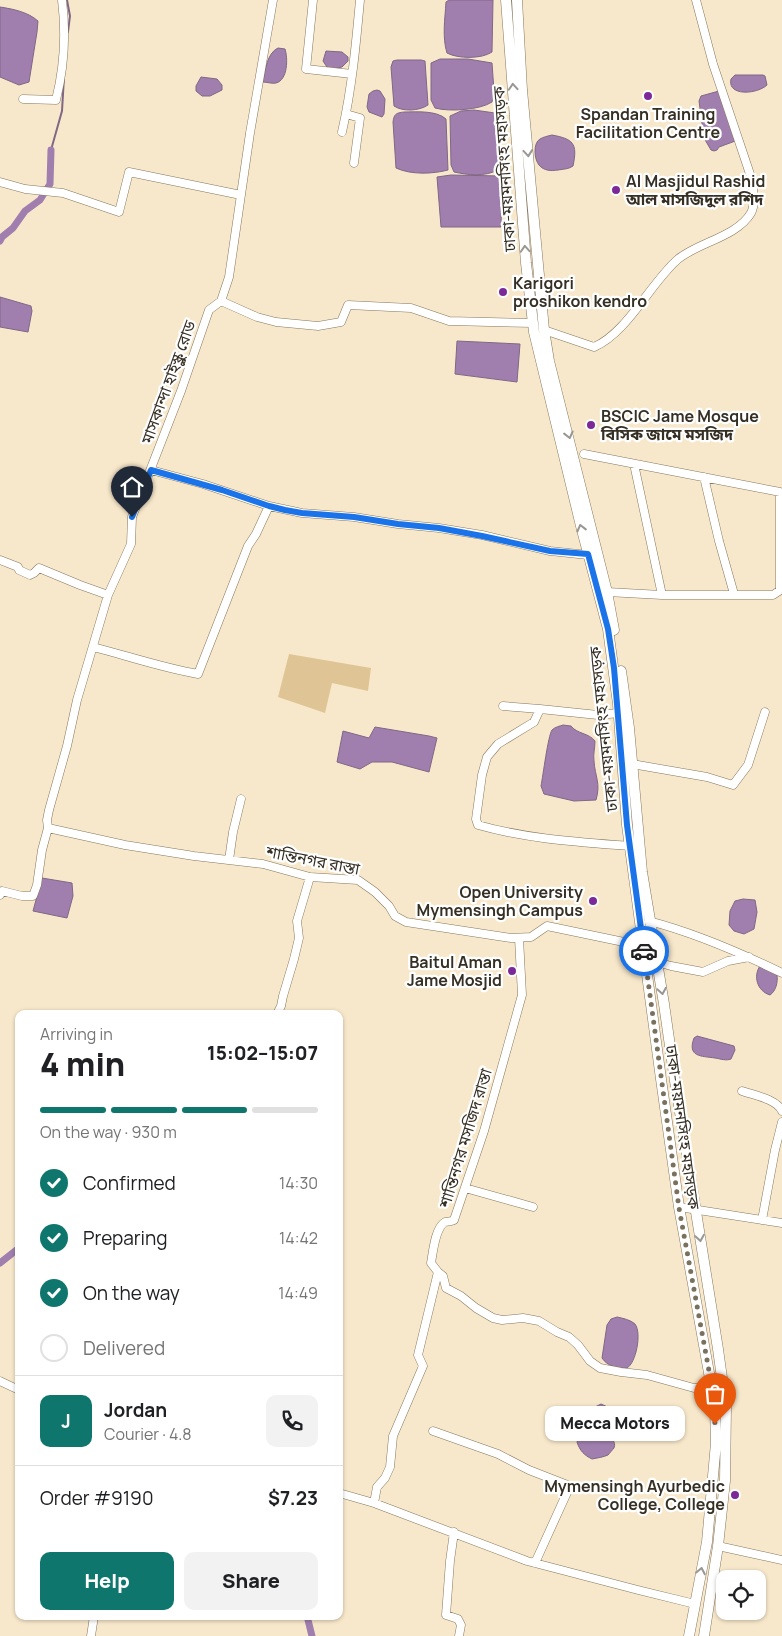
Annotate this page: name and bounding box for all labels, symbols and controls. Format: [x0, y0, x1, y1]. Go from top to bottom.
one-way arrow [508, 83, 519, 91]
street label: ঢাকা-ময়মনসিংহ মহাসড়ক [487, 84, 521, 254]
marker: Spandan Training Facilitation Centre [642, 90, 654, 102]
place label: Spandan Training Facilitation Centre [576, 103, 721, 143]
one-way arrow [522, 150, 533, 158]
place label: Al Masjidul Rashid আল মাসজিদুল রশিদ [625, 170, 765, 210]
marker: Al Masjidul Rashid আল মাসজিদুল রশিদ [610, 184, 622, 196]
one-way arrow [519, 245, 530, 253]
place label: Karigori proshikon kendro [513, 272, 647, 312]
marker: Karigori proshikon kendro [497, 286, 509, 298]
street label: মাসকান্দা হাইস্কুল রোড [135, 317, 201, 448]
place label: BSCIC Jame Mosque বিসিক জামে মসজিদ [600, 405, 759, 445]
marker: BSCIC Jame Mosque বিসিক জামে মসজিদ [585, 419, 597, 431]
one-way arrow [563, 430, 574, 439]
pin [111, 466, 153, 517]
icon: home [118, 473, 146, 501]
one-way arrow [576, 523, 587, 532]
street label: ঢাকা-ময়মনসিংহ মহাসড়ক [583, 644, 623, 814]
street label: শান্তিনগর রাস্তা [263, 840, 362, 880]
place label: Open University Mymensingh Campus [417, 881, 583, 921]
marker: Open University Mymensingh Campus [587, 895, 599, 907]
courier [619, 926, 669, 976]
icon: car [630, 937, 658, 965]
place label: Baitul Aman Jame Mosjid [407, 951, 502, 991]
marker: Baitul Aman Jame Mosjid [506, 965, 518, 977]
one-way arrow [657, 987, 667, 995]
text: Arriving in [40, 1023, 113, 1045]
text: 15:02–15:07 [207, 1040, 318, 1066]
text: 4 min [40, 1042, 125, 1086]
street label: ঢাকা-ময়মনসিংহ মহাসড়ক [660, 1042, 706, 1212]
street label: শান্তিনগর মসজিদ রাস্তা [433, 1065, 497, 1211]
text: On the way · 930 m [40, 1121, 177, 1143]
icon: check [40, 1169, 68, 1197]
text: Confirmed [83, 1170, 176, 1196]
text: 14:30 [279, 1172, 318, 1194]
icon: check [40, 1224, 68, 1252]
text: Preparing [83, 1225, 168, 1251]
text: 14:42 [279, 1227, 318, 1249]
one-way arrow [695, 1234, 705, 1242]
icon: check [40, 1279, 68, 1307]
text: On the way [83, 1280, 180, 1306]
text: 14:49 [278, 1282, 318, 1304]
text: Delivered [83, 1335, 165, 1361]
pin [694, 1373, 736, 1424]
icon: bag [701, 1380, 729, 1408]
button: phone [266, 1395, 318, 1447]
text: Jordan [104, 1397, 167, 1423]
callout: Mecca Motors [545, 1406, 685, 1442]
text: J [61, 1408, 71, 1434]
text: Mecca Motors [560, 1412, 670, 1434]
text: Courier · 4.8 [104, 1423, 192, 1445]
place label: Mymensingh Ayurbedic College, College [544, 1475, 725, 1515]
text: Order #9190 [40, 1485, 154, 1511]
text: $7.23 [268, 1485, 318, 1511]
marker: Mymensingh Ayurbedic College, College [729, 1489, 741, 1501]
button: Help [40, 1552, 174, 1610]
button: Share [184, 1552, 318, 1610]
one-way arrow [695, 1566, 706, 1575]
map controls [716, 1570, 766, 1620]
button: locate [716, 1570, 766, 1620]

